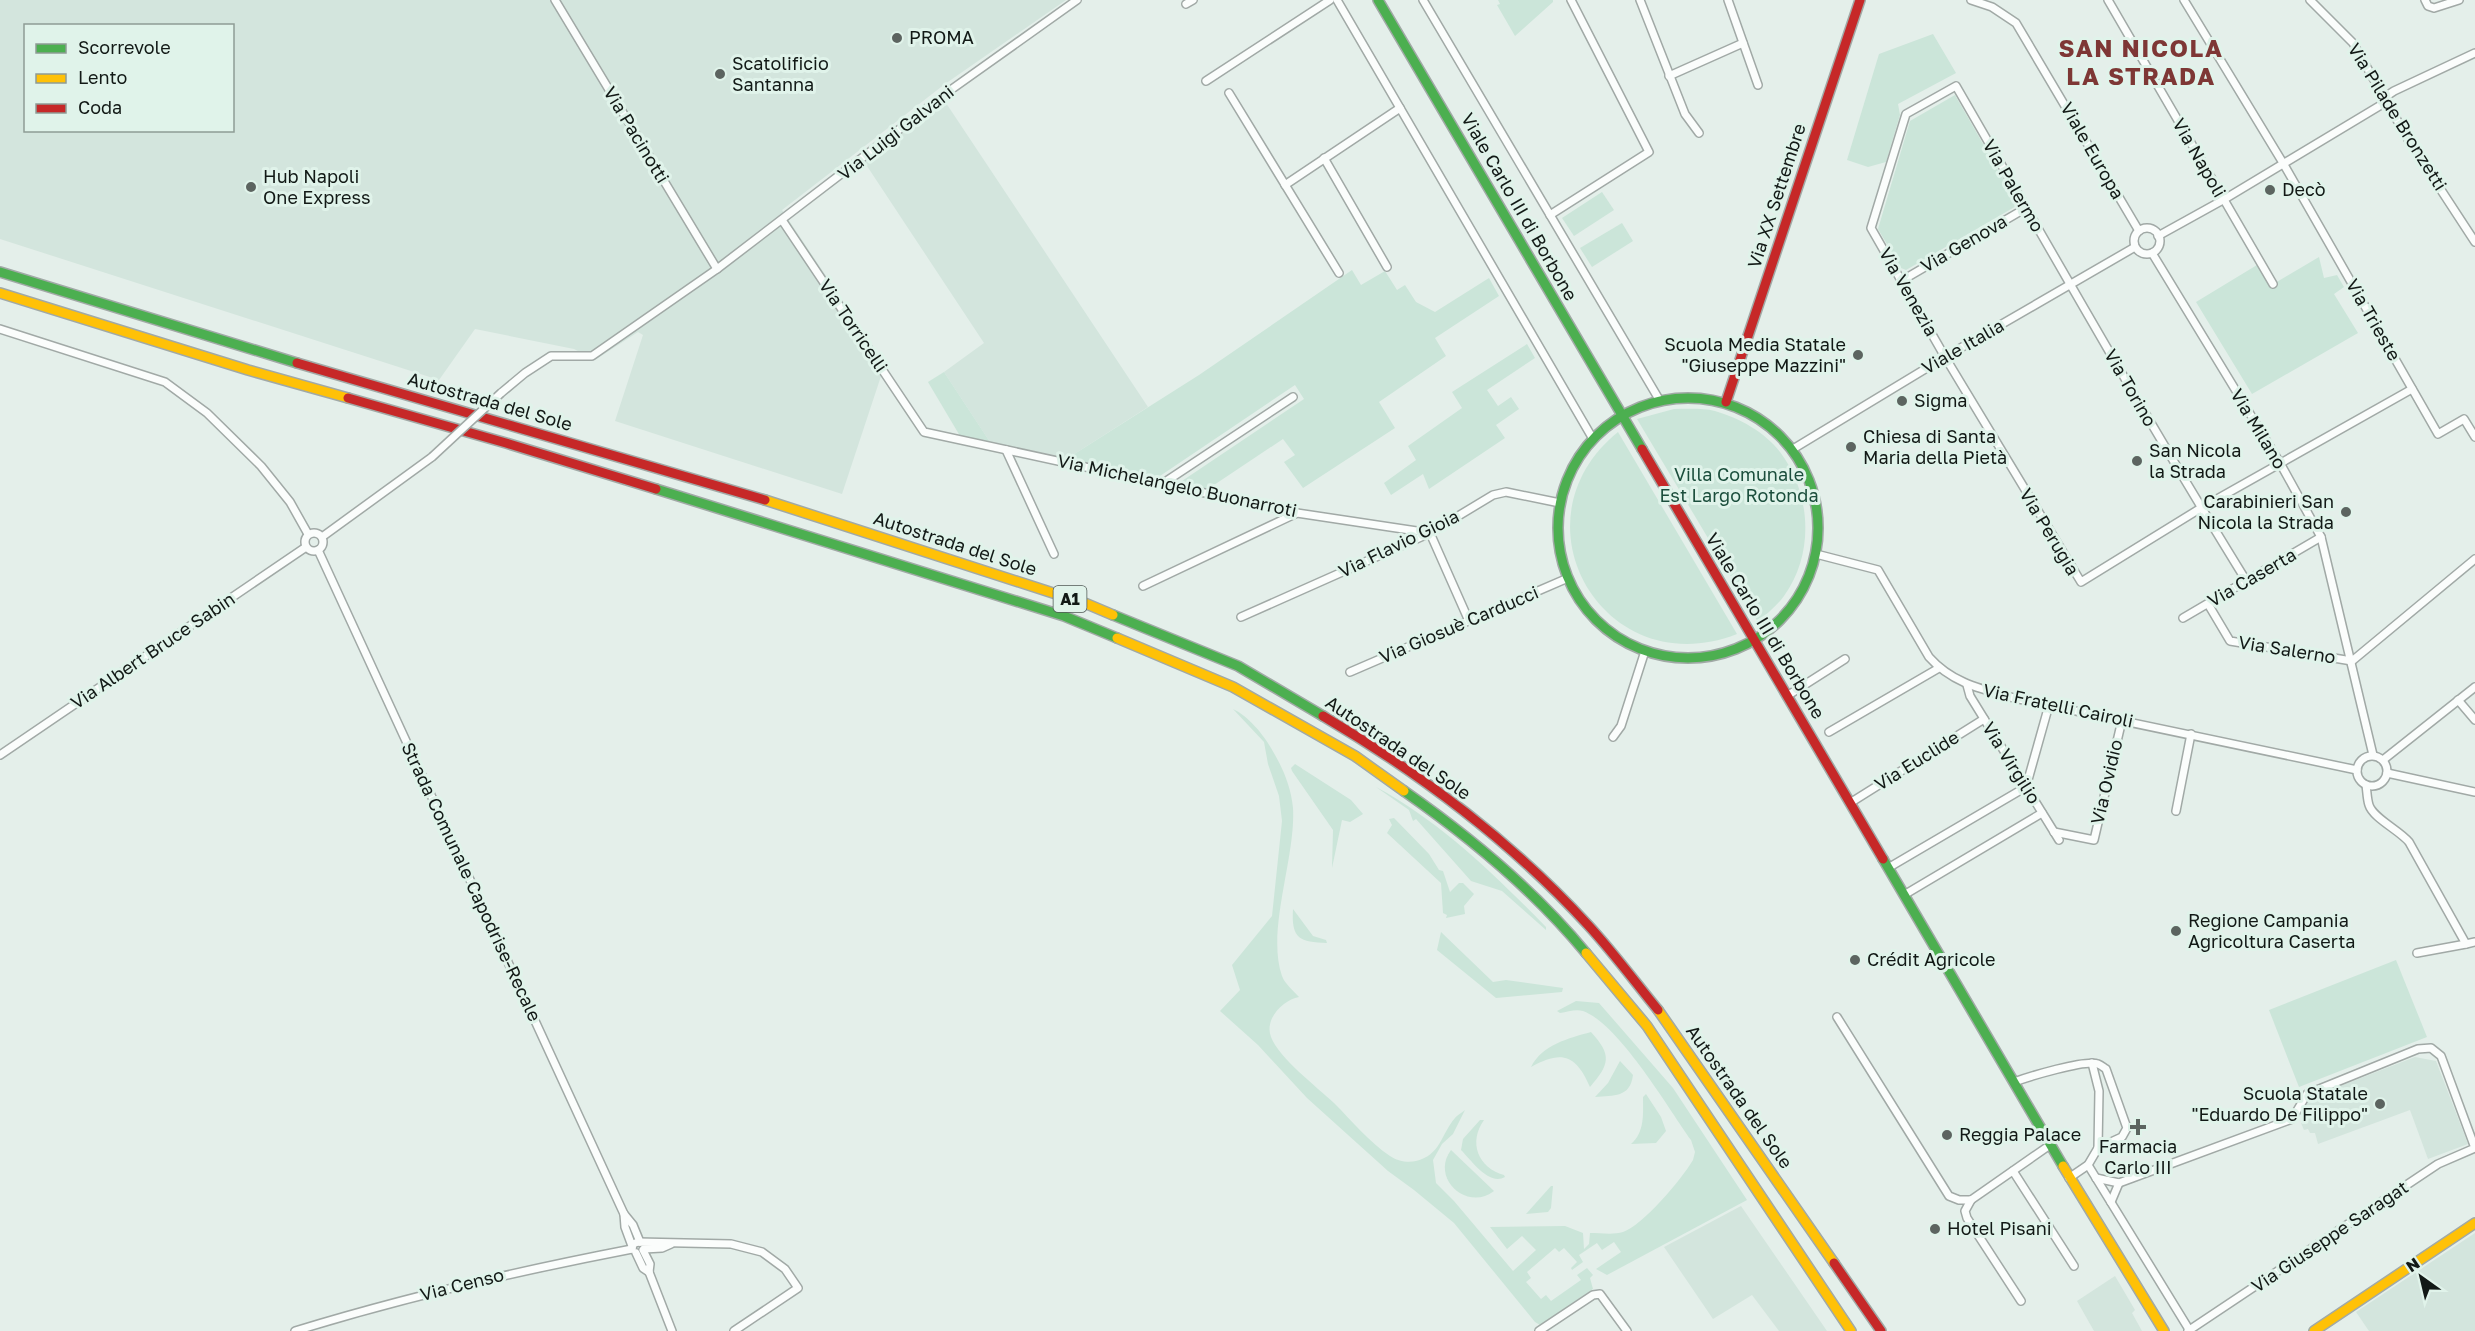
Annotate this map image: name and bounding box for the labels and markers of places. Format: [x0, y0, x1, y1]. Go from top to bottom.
place label: PROMA [909, 26, 974, 48]
marker: PROMA [890, 31, 904, 45]
place label: Scatolificio Santanna [732, 52, 829, 95]
marker: Scatolificio Santanna [713, 67, 727, 81]
place label: Hub Napoli One Express [263, 165, 371, 208]
place label: Decò [2282, 178, 2326, 200]
marker: Hub Napoli One Express [244, 180, 258, 194]
marker: Decò [2263, 183, 2277, 197]
place label: Scuola Media Statale "Giuseppe Mazzini" [1664, 333, 1846, 376]
marker: Scuola Media Statale "Giuseppe Mazzini" [1851, 348, 1865, 362]
place label: Sigma [1914, 389, 1968, 411]
marker: Sigma [1895, 394, 1909, 408]
place label: Chiesa di Santa Maria della Pietà [1863, 425, 2007, 468]
place label: San Nicola la Strada [2149, 439, 2241, 482]
marker: Chiesa di Santa Maria della Pietà [1844, 440, 1858, 454]
marker: San Nicola la Strada [2130, 454, 2144, 468]
place label: Carabinieri San Nicola la Strada [2197, 490, 2334, 533]
marker: Carabinieri San Nicola la Strada [2339, 505, 2353, 519]
place label: Regione Campania Agricoltura Caserta [2188, 909, 2356, 952]
marker: Regione Campania Agricoltura Caserta [2169, 924, 2183, 938]
place label: Crédit Agricole [1867, 948, 1996, 970]
marker: Crédit Agricole [1848, 953, 1862, 967]
place label: Scuola Statale "Eduardo De Filippo" [2191, 1082, 2368, 1125]
marker: Scuola Statale "Eduardo De Filippo" [2373, 1097, 2387, 1111]
marker: Farmacia Carlo III [2131, 1120, 2145, 1134]
place label: Reggia Palace [1959, 1123, 2081, 1145]
marker: Reggia Palace [1940, 1128, 1954, 1142]
place label: Farmacia Carlo III [2099, 1135, 2177, 1178]
place label: Hotel Pisani [1947, 1217, 2052, 1239]
marker: Hotel Pisani [1928, 1222, 1942, 1236]

